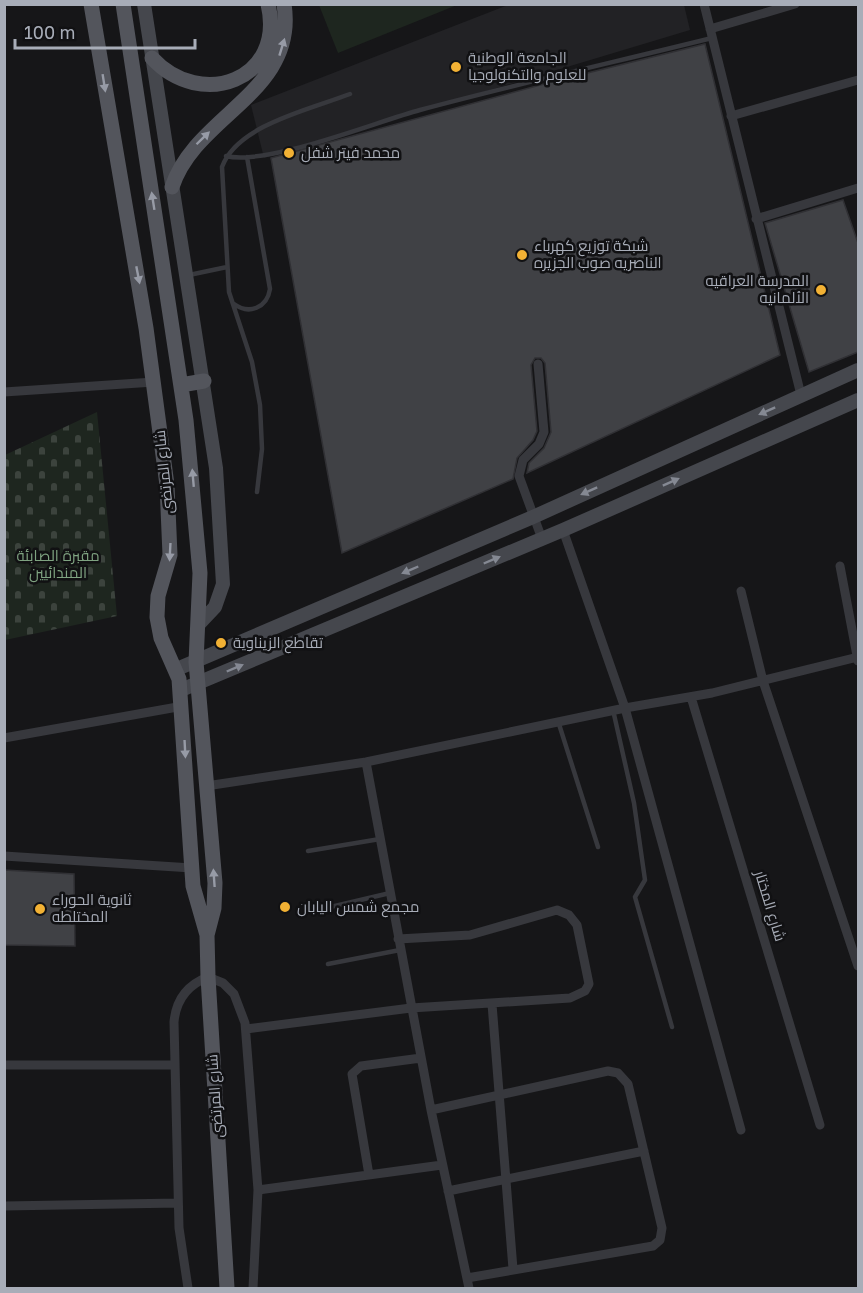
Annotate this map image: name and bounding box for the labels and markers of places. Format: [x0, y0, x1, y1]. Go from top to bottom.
place label: الجامعة الوطنية للعلوم والتكنولوجيا [468, 48, 586, 85]
marker: الجامعة الوطنية للعلوم والتكنولوجيا [449, 60, 463, 74]
place label: محمد فيتر شفل [301, 143, 400, 163]
marker: محمد فيتر شفل [282, 146, 296, 160]
place label: شبكة توزيع كهرباء الناصريه صوب الجزيره [534, 236, 662, 272]
marker: شبكة توزيع كهرباء الناصريه صوب الجزيره [515, 248, 529, 262]
place label: المدرسة العراقيه الألمانيه [705, 271, 809, 306]
marker: المدرسة العراقيه الألمانيه [814, 283, 828, 297]
place label: تقاطع الزيناوية [233, 633, 323, 654]
marker: تقاطع الزيناوية [214, 636, 228, 650]
place label: ثانوية الحوراء المختلطه [52, 890, 132, 925]
place label: مجمع شمس اليابان [297, 897, 419, 918]
marker: مجمع شمس اليابان [278, 900, 292, 914]
marker: ثانوية الحوراء المختلطه [33, 902, 47, 916]

